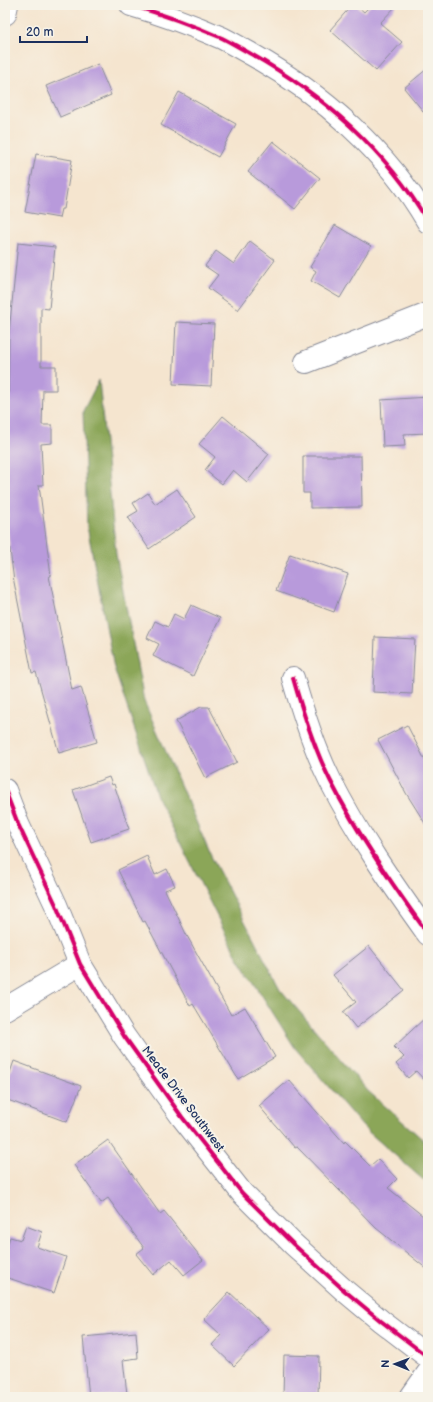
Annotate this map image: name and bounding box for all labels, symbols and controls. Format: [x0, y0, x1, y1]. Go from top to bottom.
scale bar [20, 18, 87, 44]
text: 20 m [26, 25, 53, 40]
street label: Meade Drive Southwest [138, 1043, 228, 1155]
north arrow [375, 1344, 415, 1384]
text: N [379, 1360, 392, 1368]

